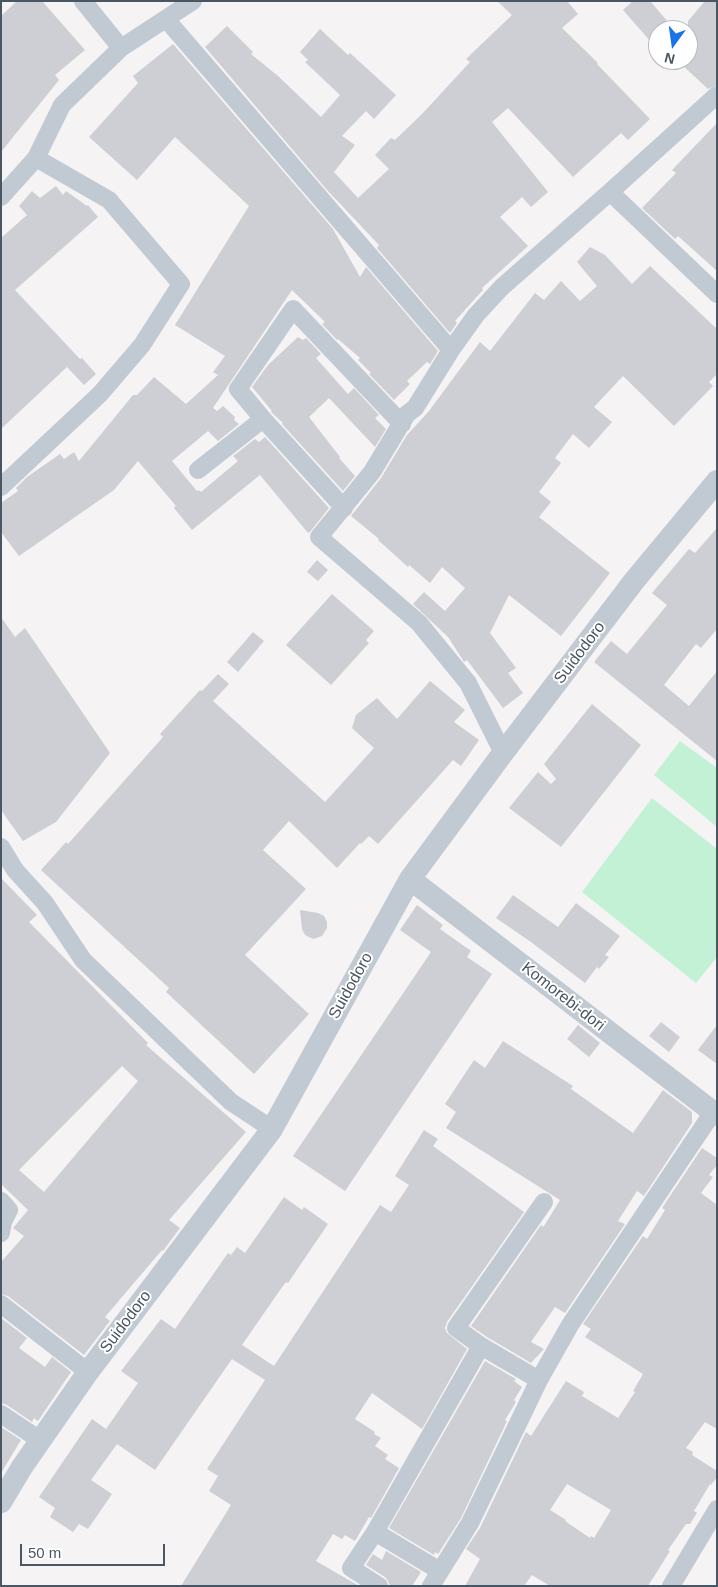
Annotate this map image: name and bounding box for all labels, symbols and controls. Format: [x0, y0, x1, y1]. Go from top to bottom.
north arrow [648, 20, 698, 70]
text: N [663, 50, 676, 68]
street label: Suidodoro [550, 618, 610, 688]
street label: Suidodoro [325, 949, 377, 1023]
street label: Komorebi-dori [517, 959, 609, 1035]
street label: Suidodoro [96, 1287, 156, 1357]
scale bar [22, 1534, 168, 1566]
text: 50 m [28, 1544, 61, 1561]

